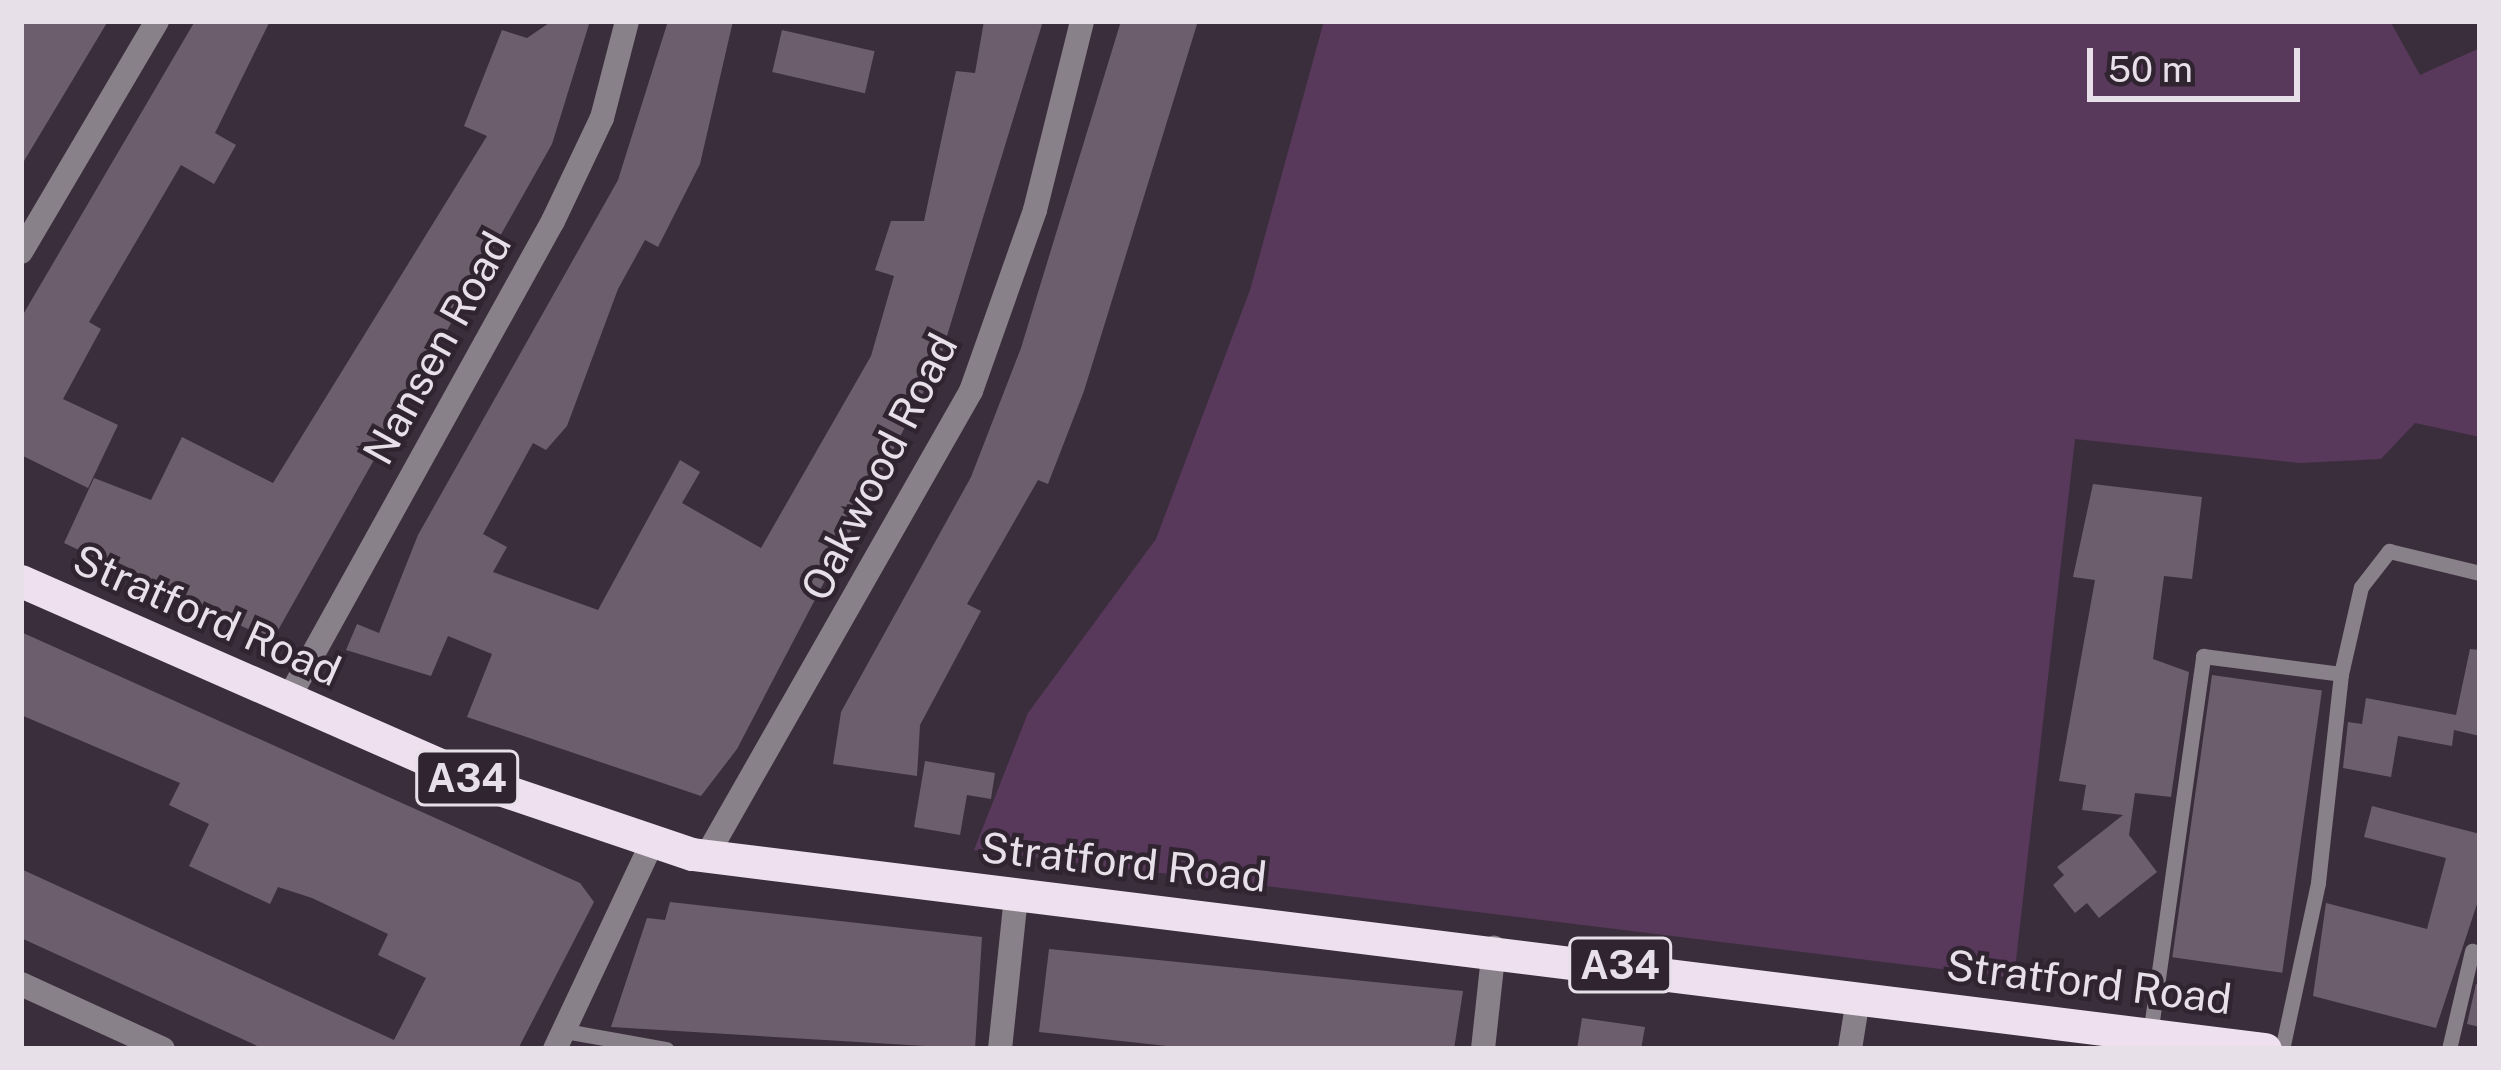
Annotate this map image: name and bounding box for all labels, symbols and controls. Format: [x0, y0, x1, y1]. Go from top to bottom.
scale bar [2093, 24, 2306, 98]
text: 50 m [2108, 48, 2193, 90]
street label: Nansen Road [352, 223, 522, 473]
street label: Oakwood Road [790, 325, 968, 609]
street label: Stratford Road [66, 534, 348, 696]
road number: A34 [413, 745, 521, 811]
street label: Stratford Road [979, 822, 1269, 902]
road number: A34 [1566, 932, 1674, 998]
street label: Stratford Road [1943, 939, 2235, 1025]

